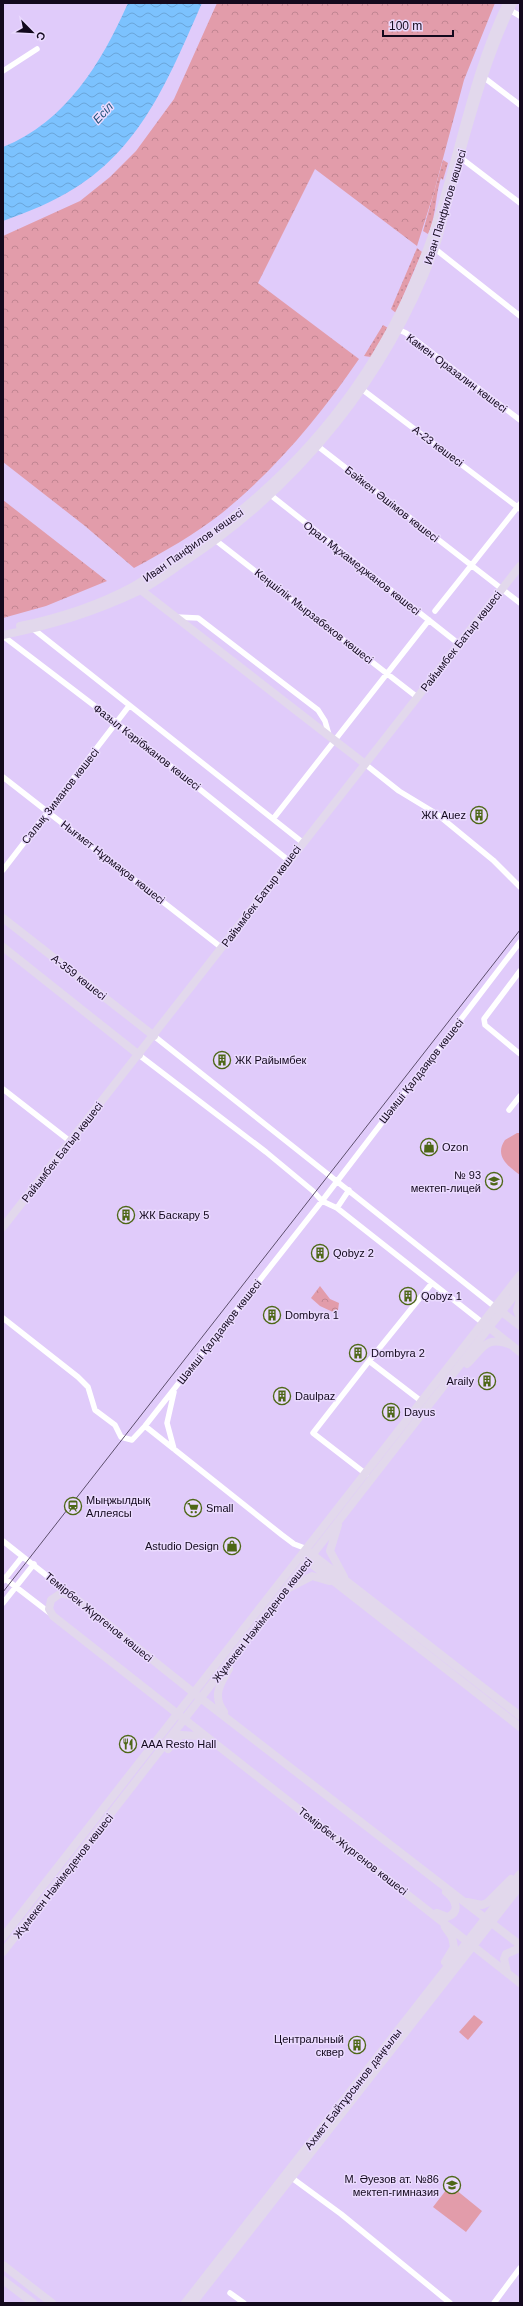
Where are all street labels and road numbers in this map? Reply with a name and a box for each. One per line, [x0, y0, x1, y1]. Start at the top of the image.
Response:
street label: Иван Панфилов көшесі [422, 148, 468, 266]
street label: Камен Оразалин көшесі [404, 331, 510, 415]
street label: А-23 көшесі [410, 423, 466, 469]
street label: Бәйкен Әшімов көшесі [343, 464, 441, 544]
street label: Иван Панфилов көшесі [141, 506, 245, 584]
street label: Орал Мұхамеджанов көшесі [301, 519, 423, 617]
street label: Кеңшілік Мырзабеков көшесі [252, 566, 376, 666]
street label: Райымбек Батыр көшесі [418, 589, 504, 693]
street label: Фазыл Кәрібжанов көшесі [91, 702, 203, 792]
street label: Салық Зиманов көшесі [19, 746, 101, 846]
street label: Нығмет Нұрмақов көшесі [59, 818, 167, 906]
street label: Райымбек Батыр көшесі [219, 843, 303, 949]
street label: А-359 көшесі [49, 952, 109, 1002]
street label: Шәмші Қалдаяқов көшесі [377, 1016, 465, 1126]
street label: Райымбек Батыр көшесі [19, 1100, 105, 1204]
street label: Шәмші Қалдаяқов көшесі [175, 1277, 263, 1387]
street label: Жұмекен Нәжімеденов көшесі [210, 1556, 314, 1684]
street label: Темірбек Жүргенов көшесі [43, 1570, 155, 1664]
street label: Темірбек Жүргенов көшесі [296, 1805, 410, 1897]
street label: Жұмекен Нәжімеденов көшесі [11, 1812, 115, 1940]
street label: Ахмет Байтұрсынов даңғылы [302, 2026, 404, 2152]

